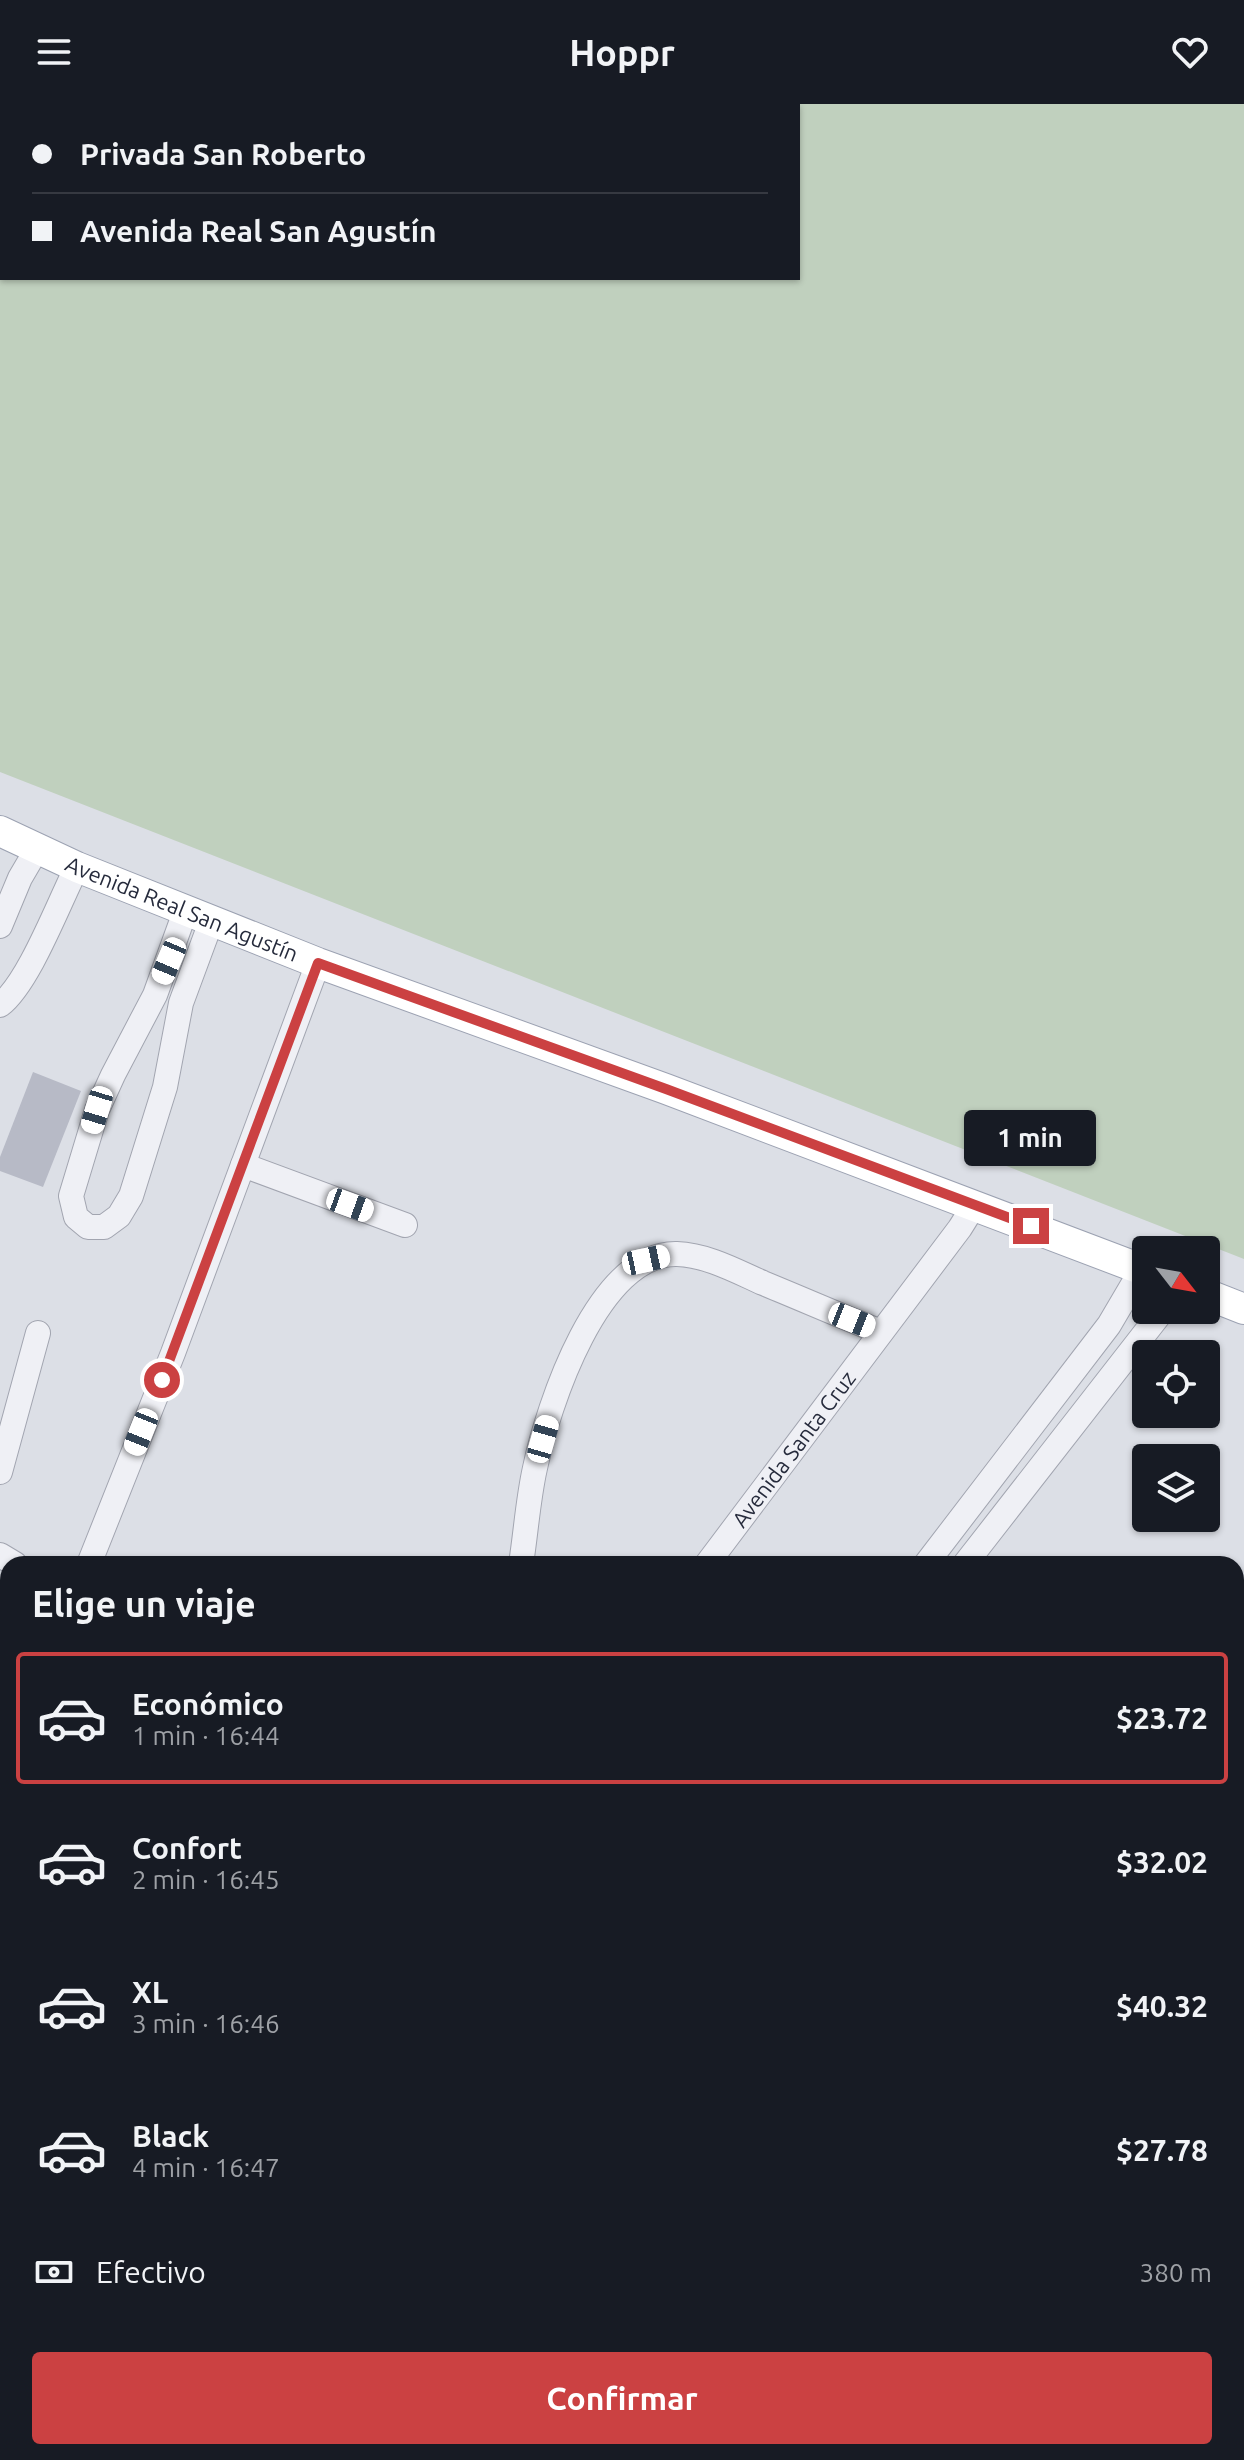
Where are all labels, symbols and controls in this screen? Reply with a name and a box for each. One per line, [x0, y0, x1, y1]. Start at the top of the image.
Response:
icon: menu [32, 30, 76, 74]
icon: heart [1168, 30, 1212, 74]
text: Hoppr [569, 32, 675, 73]
text: Privada San Roberto [80, 137, 366, 171]
text: Avenida Real San Agustín [80, 214, 437, 248]
street label: Avenida Real San Agustín [62, 851, 302, 966]
car [149, 934, 189, 988]
car [79, 1084, 115, 1136]
callout: 1 min [965, 1110, 1097, 1166]
text: 1 min [997, 1123, 1063, 1152]
car [323, 1186, 377, 1224]
route end [1013, 1208, 1049, 1244]
north arrow [1132, 1236, 1220, 1324]
map controls [1132, 1236, 1220, 1532]
car [620, 1243, 672, 1277]
car [825, 1300, 879, 1340]
button: locate [1132, 1340, 1220, 1428]
route start [144, 1362, 180, 1398]
street label: Avenida Santa Cruz [726, 1366, 860, 1532]
car [121, 1405, 161, 1459]
car [525, 1413, 561, 1465]
button: layers [1132, 1444, 1220, 1532]
text: Elige un viaje [32, 1583, 256, 1624]
icon: car [36, 1682, 108, 1754]
text: Económico [132, 1687, 284, 1721]
text: $23.72 [1116, 1701, 1208, 1735]
text: 1 min · 16:44 [132, 1721, 280, 1750]
icon: car [36, 1826, 108, 1898]
text: Confort [132, 1831, 242, 1865]
text: $32.02 [1116, 1845, 1208, 1879]
text: 2 min · 16:45 [132, 1865, 280, 1894]
icon: car [36, 1970, 108, 2042]
text: XL [132, 1975, 168, 2009]
text: $40.32 [1116, 1989, 1208, 2023]
text: 3 min · 16:46 [132, 2009, 280, 2038]
icon: car [36, 2114, 108, 2186]
text: Black [132, 2119, 209, 2153]
text: $27.78 [1116, 2133, 1208, 2167]
text: 4 min · 16:47 [132, 2153, 280, 2182]
icon: cash [32, 2250, 76, 2294]
text: Efectivo [96, 2255, 206, 2289]
text: 380 m [1140, 2258, 1212, 2287]
button: Confirmar [32, 2352, 1212, 2444]

